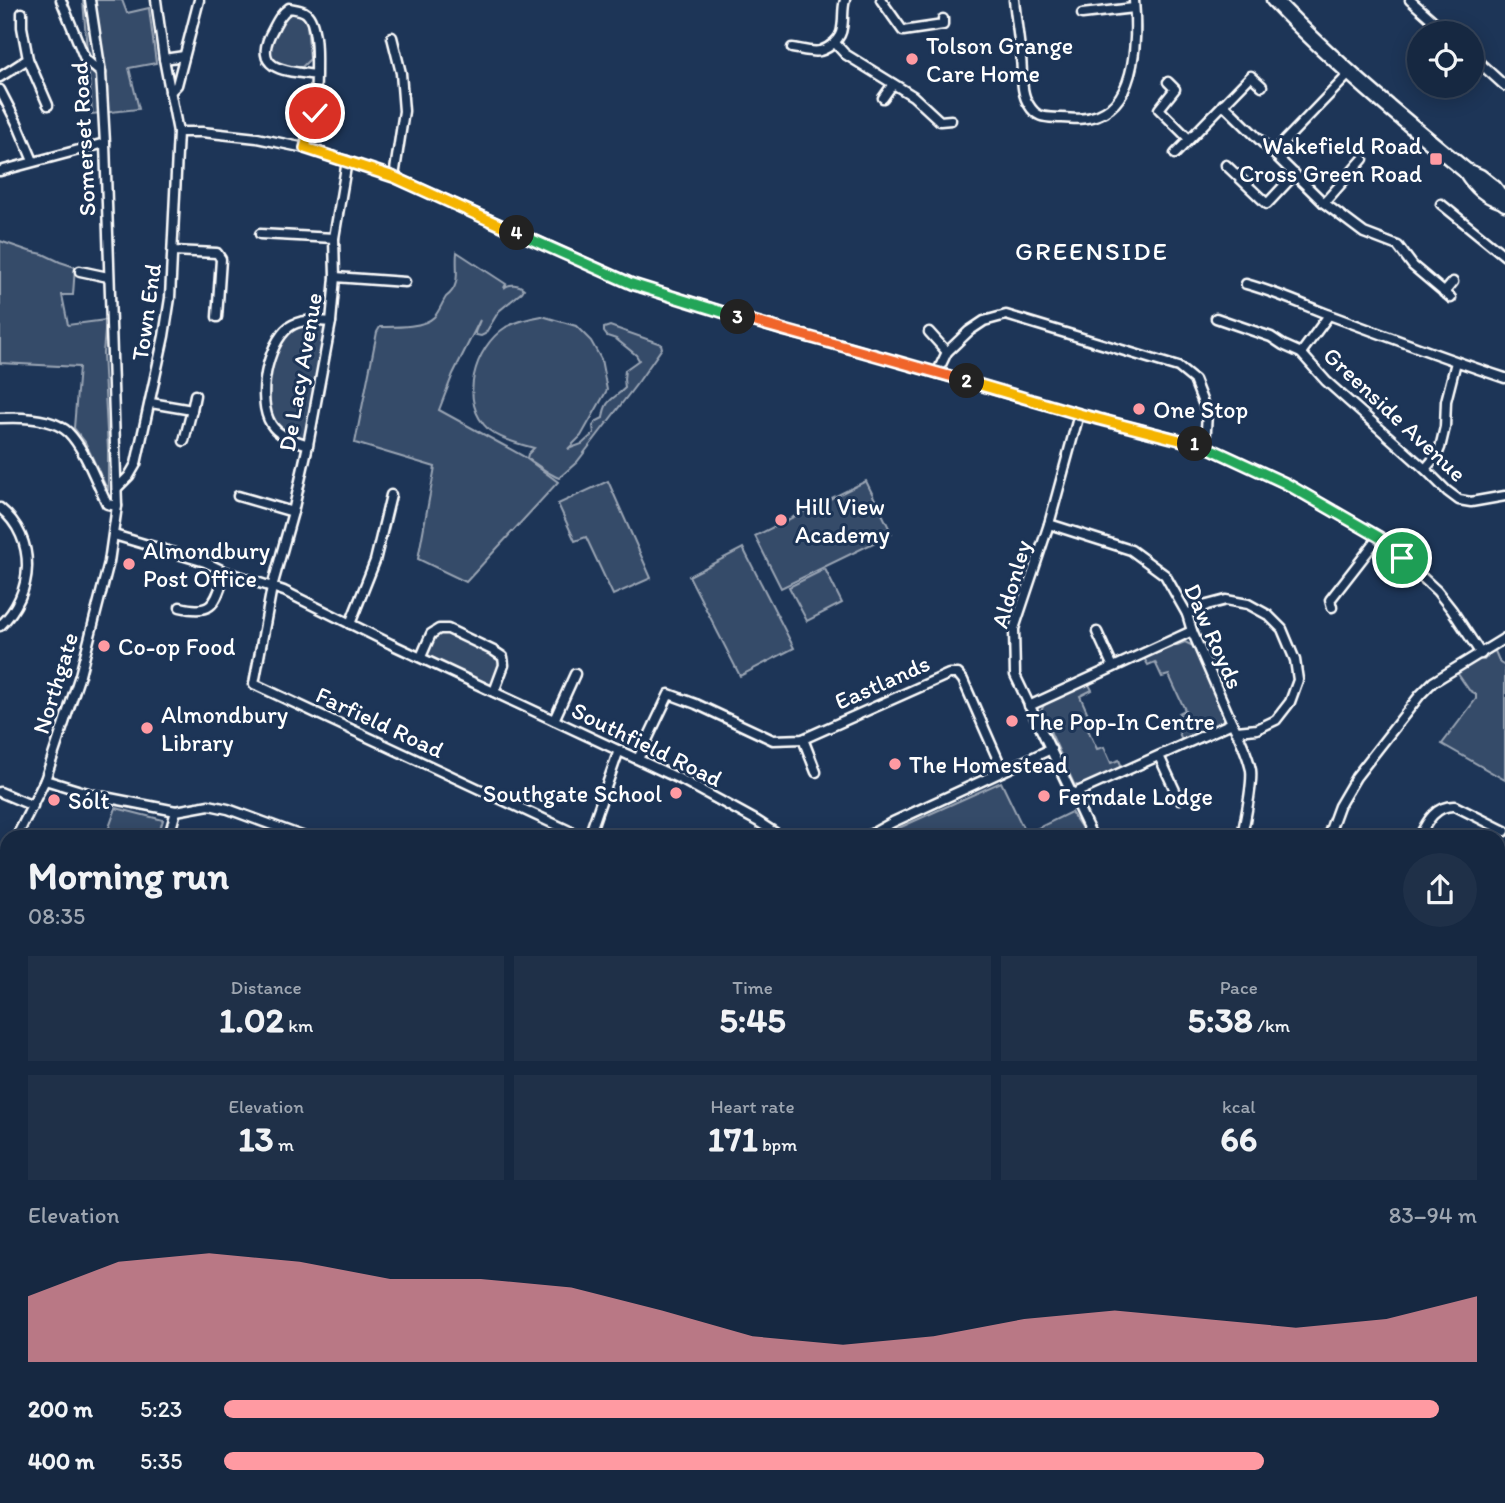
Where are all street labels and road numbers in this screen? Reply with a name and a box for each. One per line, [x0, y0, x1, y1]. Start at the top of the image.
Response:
street label: Somerset Road [64, 61, 102, 217]
street label: Town End [125, 261, 167, 363]
street label: De Lacy Avenue [272, 290, 328, 454]
street label: Greenside Avenue [1318, 340, 1472, 488]
street label: Aldonley [985, 537, 1037, 631]
street label: Daw Royds [1178, 579, 1250, 693]
street label: Northgate [26, 629, 84, 737]
street label: Eastlands [830, 648, 934, 716]
street label: Farfield Road [311, 680, 449, 764]
street label: Southfield Road [567, 695, 727, 793]

